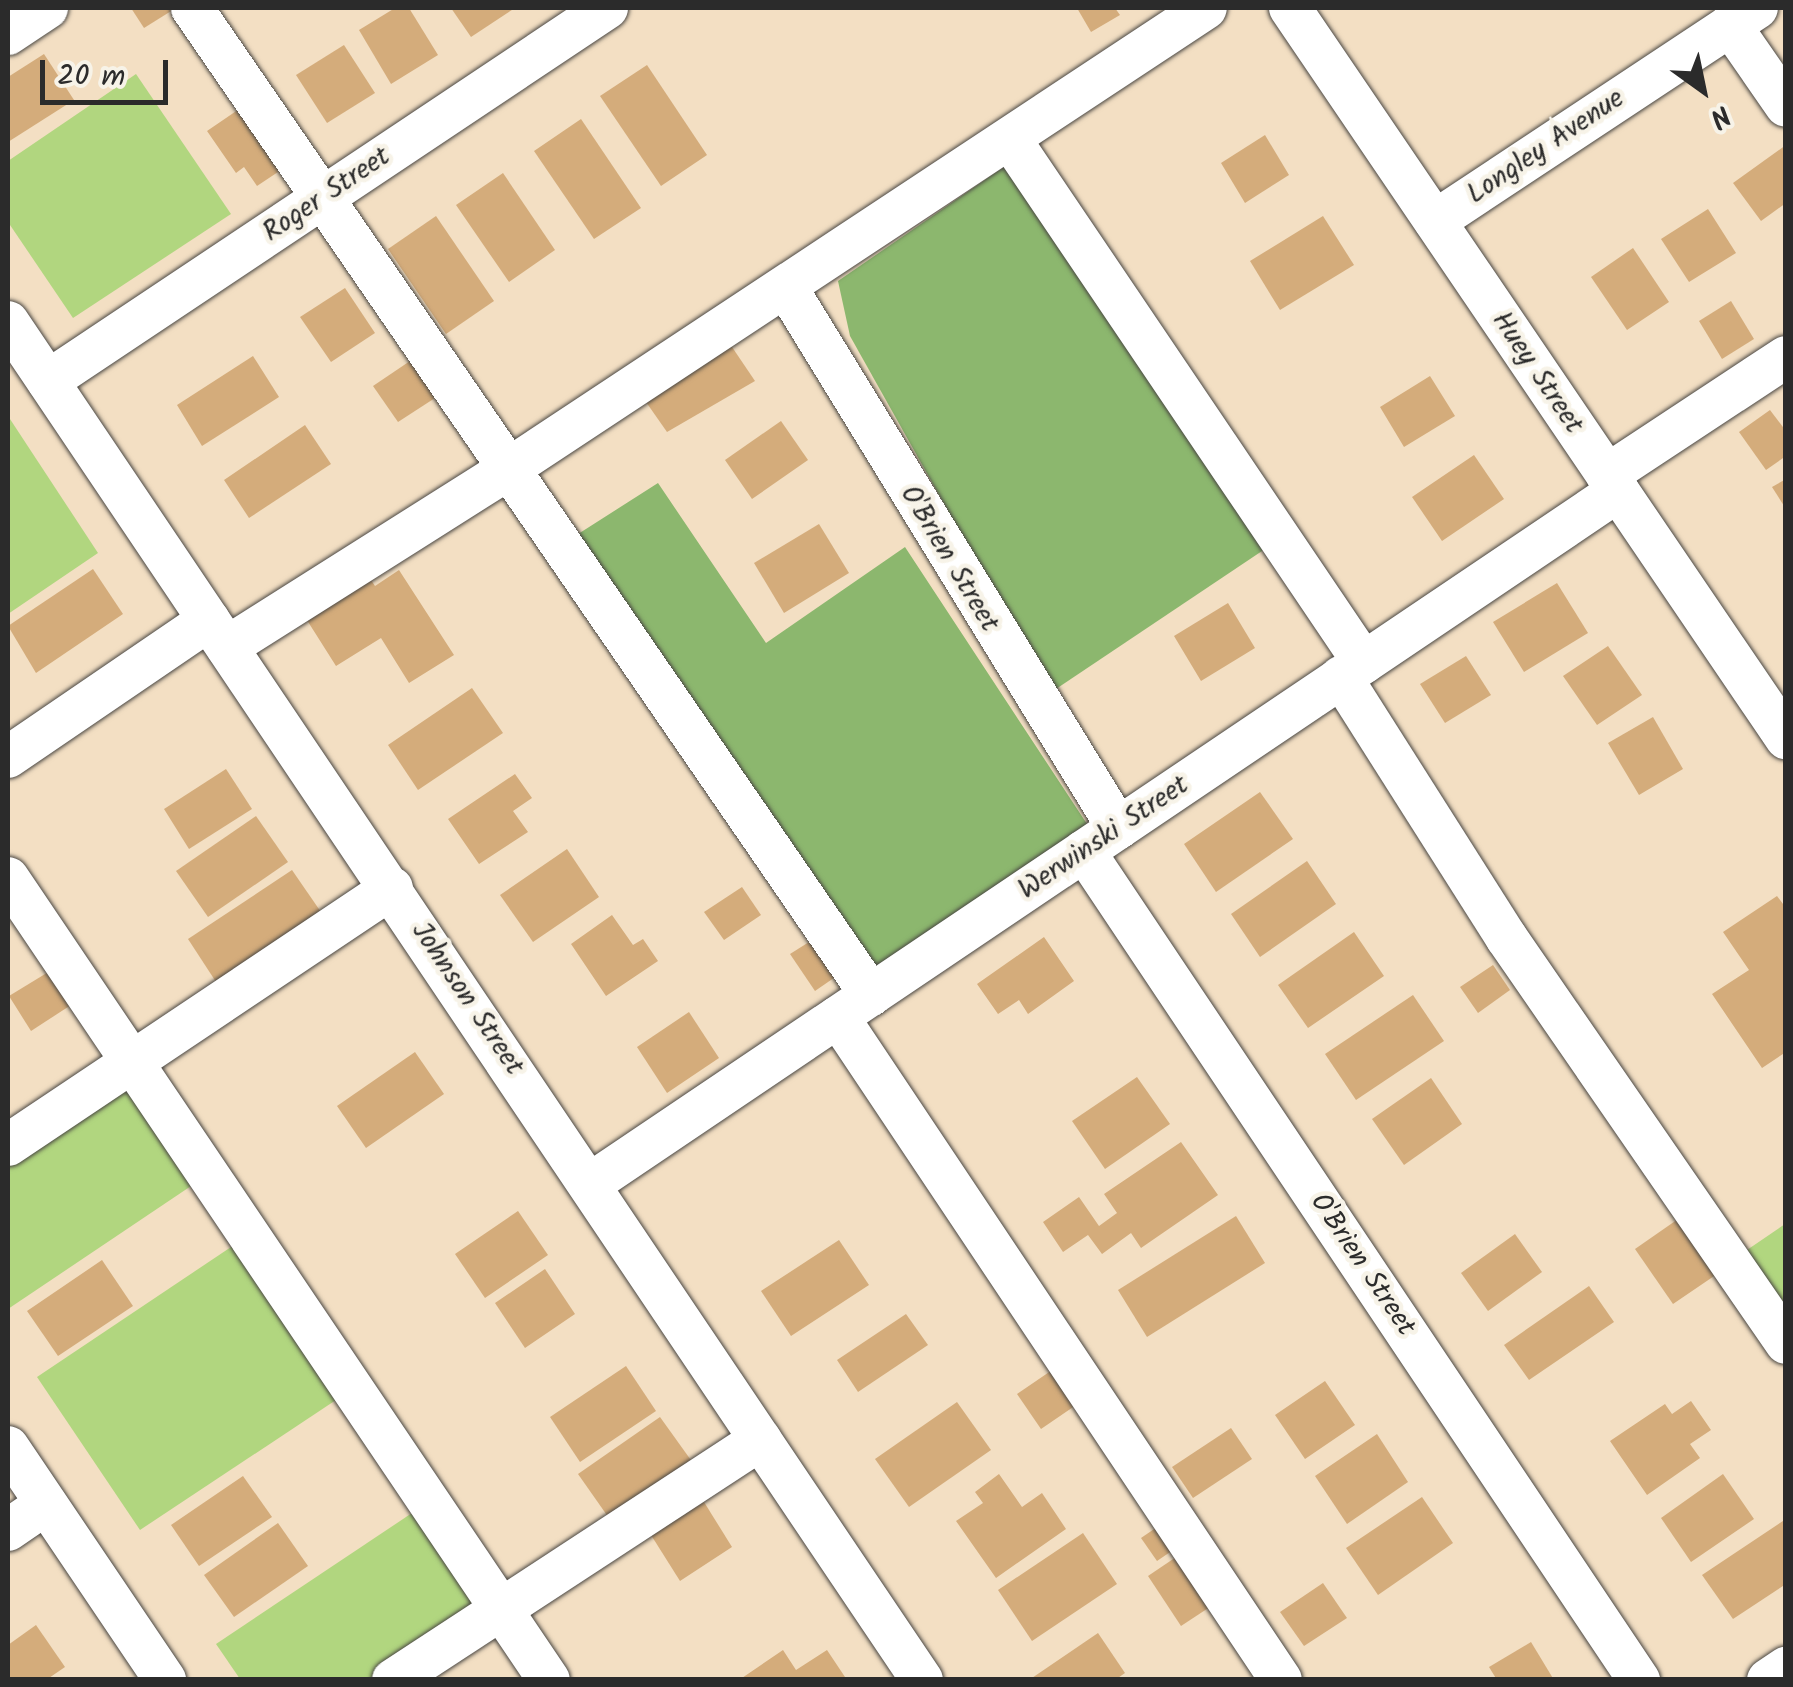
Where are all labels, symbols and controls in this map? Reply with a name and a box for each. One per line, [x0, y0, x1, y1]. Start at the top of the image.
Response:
scale bar [45, 40, 172, 102]
north arrow [1653, 40, 1753, 140]
text: 20 m [57, 53, 125, 101]
street label: Longley Avenue [1461, 82, 1631, 212]
text: N [1700, 92, 1739, 139]
street label: Roger Street [257, 140, 397, 250]
street label: Huey Street [1484, 305, 1590, 441]
street label: O'Brien Street [892, 480, 1006, 638]
street label: Werwinski Street [1012, 769, 1196, 907]
street label: Johnson Street [403, 916, 531, 1082]
street label: O'Brien Street [1302, 1187, 1422, 1343]

